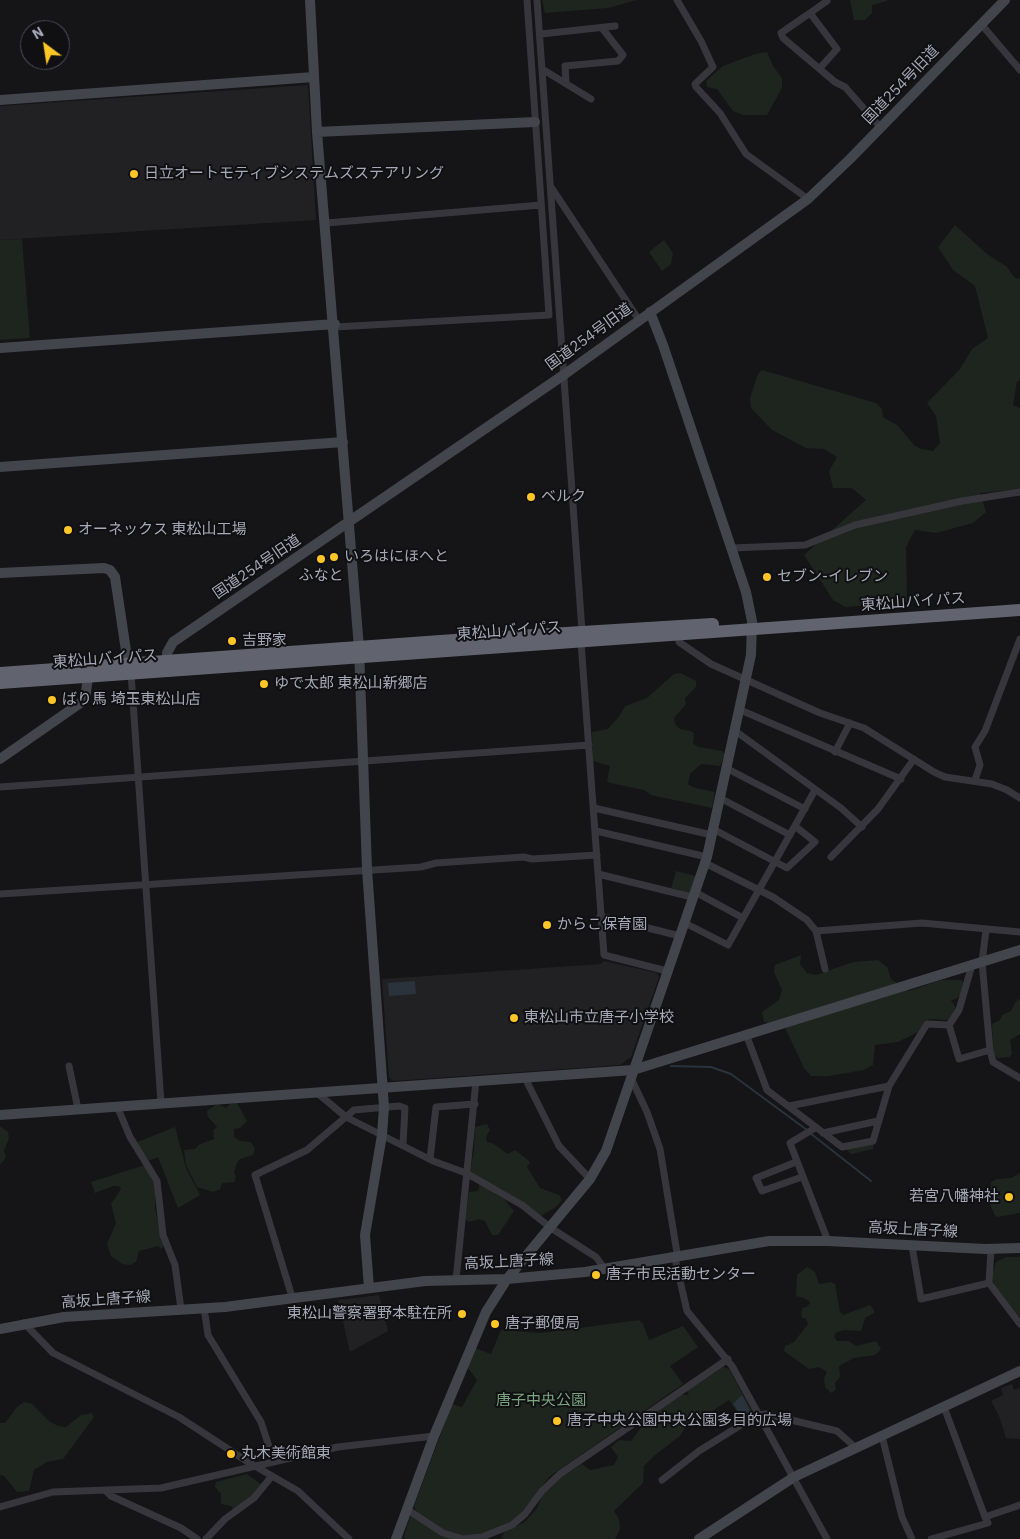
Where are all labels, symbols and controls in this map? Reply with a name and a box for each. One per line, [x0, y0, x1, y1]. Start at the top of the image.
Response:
north arrow [20, 20, 70, 70]
text: N [29, 23, 47, 43]
street label: 国道254号旧道 [859, 42, 943, 128]
place label: 日立オートモティブシステムズステアリング [144, 165, 444, 183]
marker: 日立オートモティブシステムズステアリング [128, 168, 140, 180]
street label: 国道254号旧道 [542, 300, 636, 374]
place label: ベルク [541, 488, 586, 506]
marker: ベルク [525, 491, 537, 503]
place label: オーネックス 東松山工場 [78, 521, 247, 539]
marker: オーネックス 東松山工場 [62, 524, 74, 536]
street label: 国道254号旧道 [210, 531, 304, 603]
place label: いろはにほへと [344, 548, 449, 566]
marker: いろはにほへと [328, 551, 340, 563]
marker: ふなと [315, 553, 327, 565]
place label: ふなと [299, 567, 343, 585]
place label: セブン-イレブン [777, 568, 888, 586]
marker: セブン-イレブン [761, 571, 773, 583]
street label: 東松山バイパス [860, 589, 966, 615]
street label: 東松山バイパス [456, 618, 562, 644]
place label: 吉野家 [242, 632, 287, 650]
marker: 吉野家 [226, 635, 238, 647]
street label: 東松山バイパス [52, 646, 158, 672]
place label: ゆで太郎 東松山新郷店 [274, 675, 428, 693]
marker: ゆで太郎 東松山新郷店 [258, 678, 270, 690]
place label: ばり馬 埼玉東松山店 [62, 691, 201, 709]
marker: ばり馬 埼玉東松山店 [46, 694, 58, 706]
place label: からこ保育園 [557, 916, 647, 934]
marker: からこ保育園 [541, 919, 553, 931]
place label: 東松山市立唐子小学校 [524, 1009, 674, 1027]
marker: 東松山市立唐子小学校 [508, 1012, 520, 1024]
place label: 若宮八幡神社 [909, 1188, 999, 1206]
marker: 若宮八幡神社 [1003, 1191, 1015, 1203]
street label: 高坂上唐子線 [868, 1219, 958, 1241]
street label: 高坂上唐子線 [464, 1251, 554, 1273]
place label: 唐子市民活動センター [606, 1266, 756, 1284]
marker: 唐子市民活動センター [590, 1269, 602, 1281]
street label: 高坂上唐子線 [60, 1288, 152, 1312]
place label: 東松山警察署野本駐在所 [287, 1305, 452, 1323]
marker: 東松山警察署野本駐在所 [456, 1308, 468, 1320]
place label: 唐子郵便局 [505, 1315, 580, 1333]
marker: 唐子郵便局 [489, 1318, 501, 1330]
park label: 唐子中央公園 [496, 1392, 586, 1410]
place label: 唐子中央公園中央公園多目的広場 [567, 1412, 792, 1430]
marker: 唐子中央公園中央公園多目的広場 [551, 1415, 563, 1427]
place label: 丸木美術館東 [241, 1445, 331, 1463]
marker: 丸木美術館東 [225, 1448, 237, 1460]

